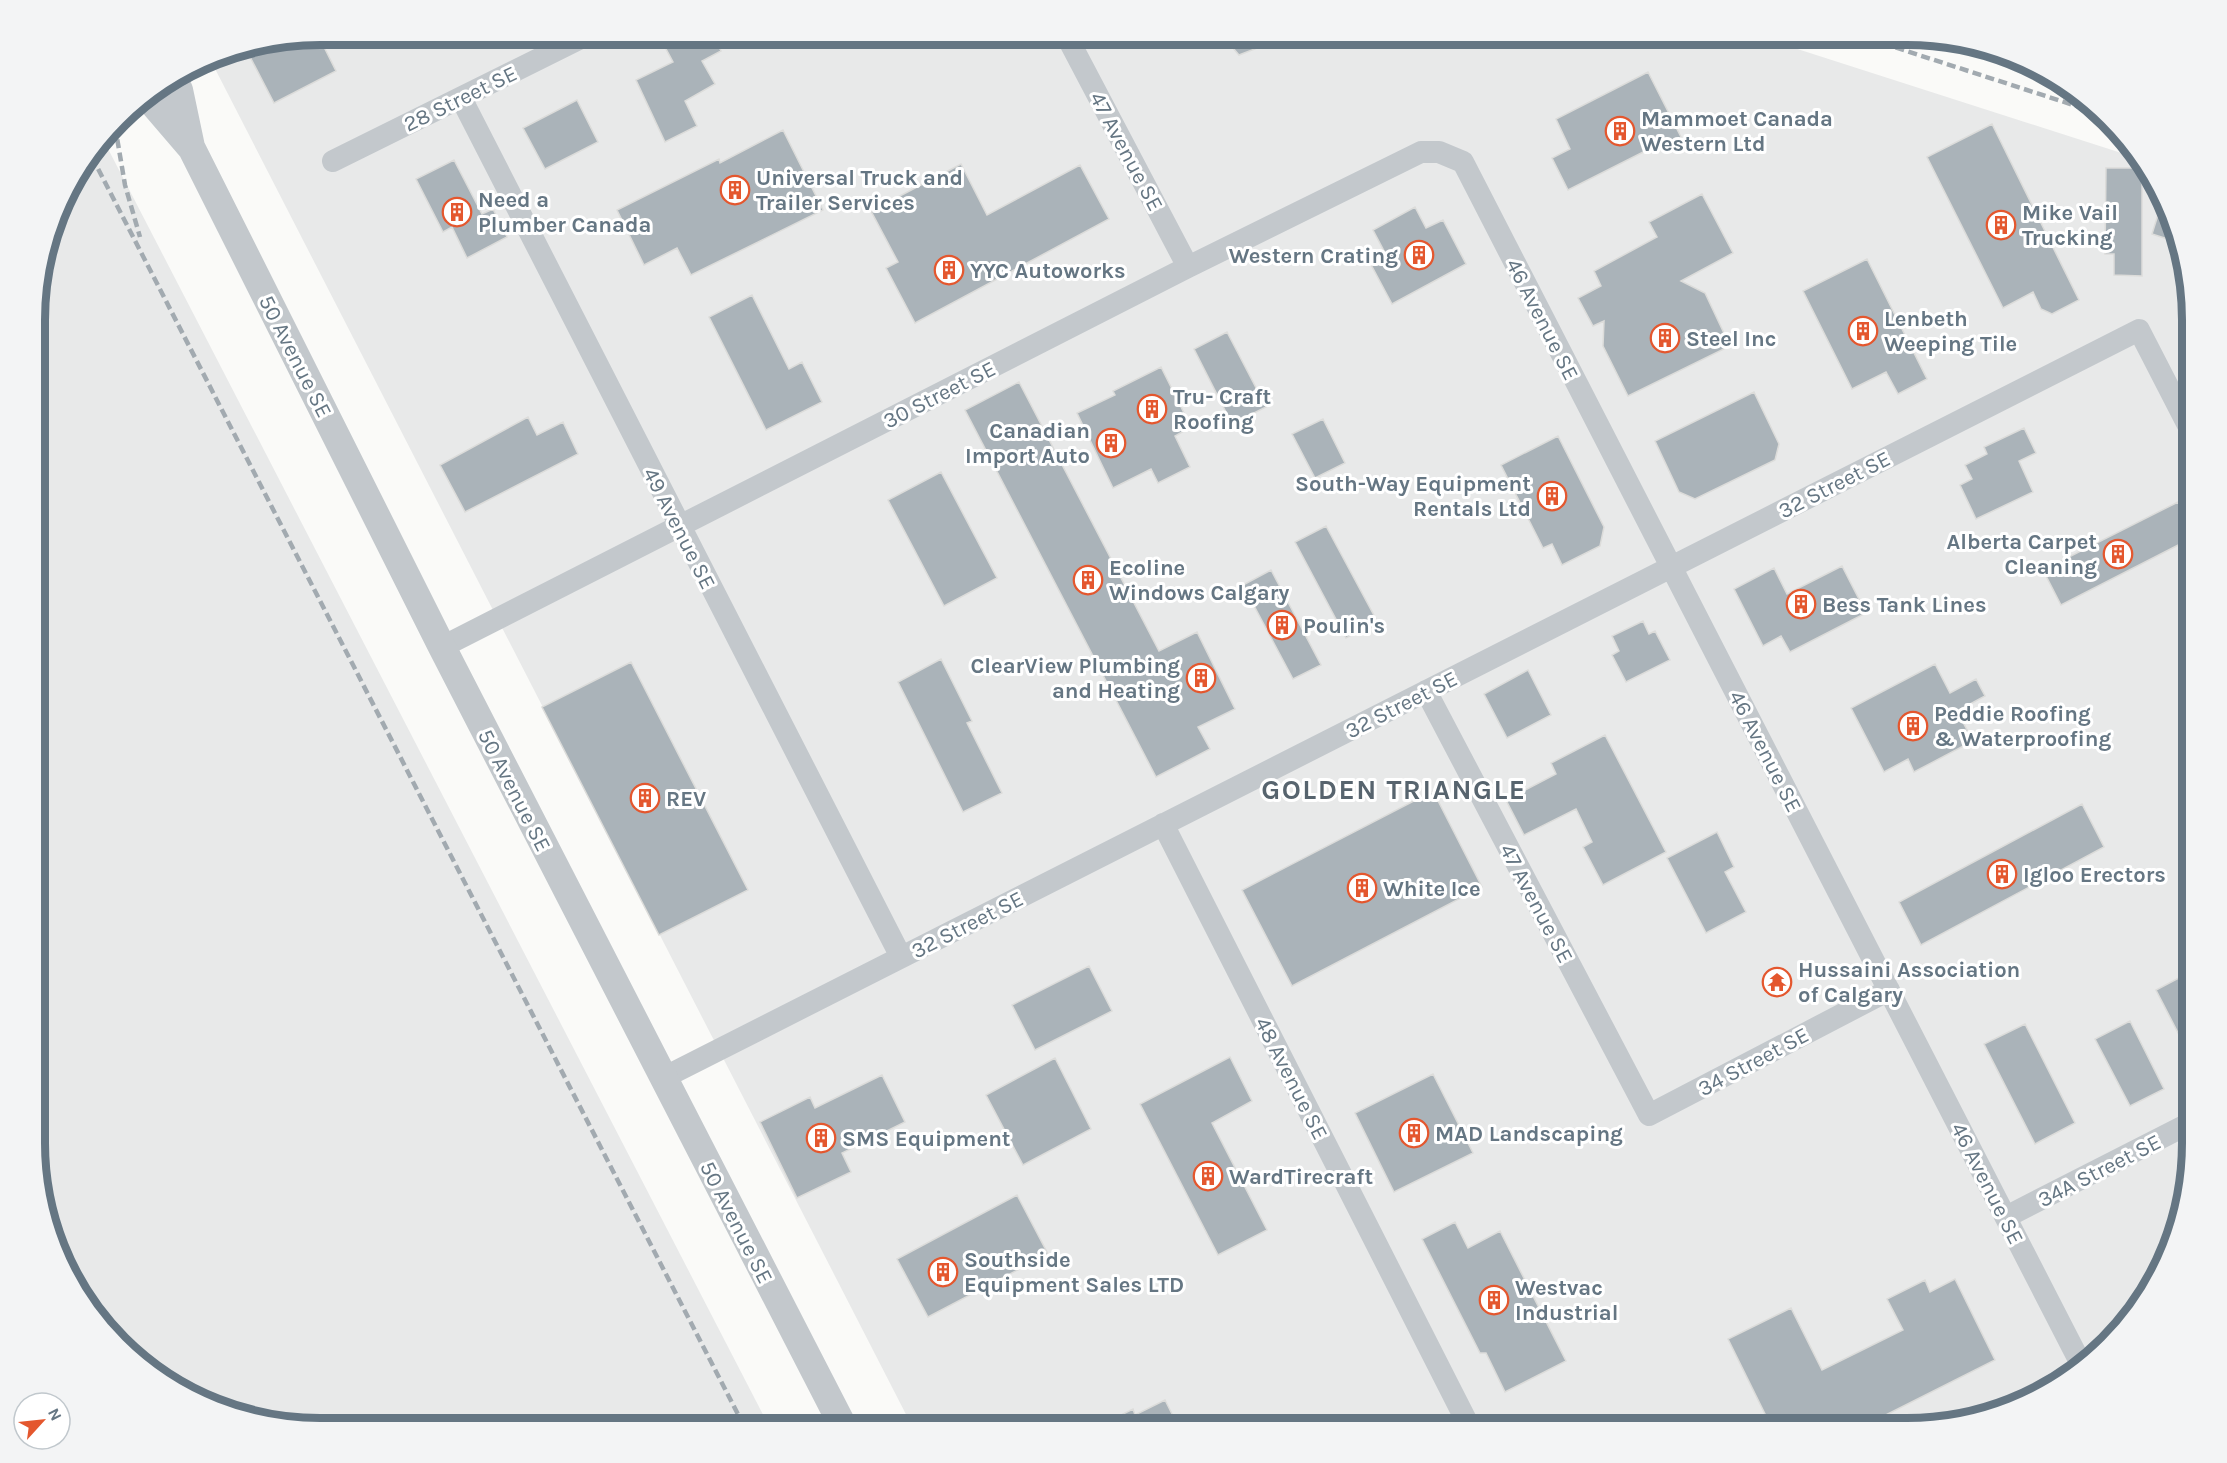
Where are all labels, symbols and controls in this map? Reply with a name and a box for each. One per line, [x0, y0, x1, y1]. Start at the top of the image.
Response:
street label: 28 Street SE [400, 60, 521, 137]
street label: 47 Avenue SE [1084, 87, 1168, 215]
place label: Mammoet Canada Western Ltd [1641, 106, 1833, 157]
building icon: Mammoet Canada Western Ltd [1604, 115, 1636, 147]
place label: Universal Truck and Trailer Services [756, 165, 963, 216]
building icon: Universal Truck and Trailer Services [719, 174, 751, 206]
place label: Need a Plumber Canada [478, 187, 651, 238]
building icon: Need a Plumber Canada [441, 196, 473, 228]
place label: Mike Vail Trucking [2022, 200, 2118, 251]
building icon: Mike Vail Trucking [1985, 209, 2017, 241]
building icon: Western Crating [1403, 239, 1435, 271]
place label: Western Crating [1229, 243, 1398, 269]
building icon: YYC Autoworks [933, 254, 965, 286]
street label: 46 Avenue SE [1500, 254, 1584, 385]
place label: YYC Autoworks [970, 258, 1126, 284]
street label: 50 Avenue SE [253, 291, 337, 422]
place label: Lenbeth Weeping Tile [1884, 306, 2017, 357]
building icon: Lenbeth Weeping Tile [1847, 315, 1879, 347]
building icon: Steel Inc [1649, 322, 1681, 354]
place label: Steel Inc [1686, 326, 1776, 352]
street label: 30 Street SE [879, 355, 1000, 434]
place label: Tru- Craft Roofing [1173, 384, 1272, 435]
building icon: Tru- Craft Roofing [1136, 393, 1168, 425]
place label: Canadian Import Auto [965, 418, 1090, 469]
building icon: Canadian Import Auto [1095, 427, 1127, 459]
street label: 32 Street SE [1774, 446, 1895, 524]
street label: 49 Avenue SE [637, 463, 721, 594]
place label: South-Way Equipment Rentals Ltd [1295, 471, 1531, 522]
building icon: South-Way Equipment Rentals Ltd [1536, 480, 1568, 512]
place label: Alberta Carpet Cleaning [1946, 529, 2097, 580]
building icon: Alberta Carpet Cleaning [2102, 538, 2134, 570]
place label: Ecoline Windows Calgary [1109, 555, 1289, 606]
building icon: Ecoline Windows Calgary [1072, 564, 1104, 596]
building icon: Bess Tank Lines [1785, 588, 1817, 620]
place label: Bess Tank Lines [1822, 592, 1987, 618]
building icon: Poulin's [1266, 609, 1298, 641]
place label: Poulin's [1303, 613, 1385, 639]
place label: ClearView Plumbing and Heating [970, 653, 1180, 704]
building icon: ClearView Plumbing and Heating [1185, 662, 1217, 694]
street label: 32 Street SE [1341, 666, 1462, 744]
street label: 46 Avenue SE [1723, 686, 1807, 817]
place label: Peddie Roofing & Waterproofing [1934, 701, 2112, 752]
building icon: Peddie Roofing & Waterproofing [1897, 710, 1929, 742]
street label: 50 Avenue SE [472, 725, 556, 856]
district label: GOLDEN TRIANGLE [1261, 773, 1527, 806]
building icon: REV [629, 782, 661, 814]
place label: REV [666, 786, 706, 812]
street label: 47 Avenue SE [1494, 839, 1578, 967]
building icon: Igloo Erectors [1986, 858, 2018, 890]
place label: Igloo Erectors [2023, 862, 2166, 888]
building icon: White Ice [1346, 872, 1378, 904]
place label: White Ice [1383, 876, 1481, 902]
street label: 32 Street SE [907, 886, 1028, 964]
place label: Hussaini Association of Calgary [1798, 957, 2020, 1008]
temple icon: Hussaini Association of Calgary [1761, 966, 1793, 998]
street label: 48 Avenue SE [1249, 1013, 1333, 1144]
street label: 34 Street SE [1694, 1022, 1813, 1102]
building icon: MAD Landscaping [1398, 1117, 1430, 1149]
street label: 46 Avenue SE [1945, 1118, 2029, 1249]
place label: MAD Landscaping [1435, 1121, 1623, 1147]
building icon: SMS Equipment [805, 1122, 837, 1154]
place label: SMS Equipment [842, 1126, 1011, 1152]
street label: 34A Street SE [2034, 1129, 2165, 1213]
street label: 50 Avenue SE [694, 1157, 778, 1288]
building icon: WardTirecraft [1192, 1160, 1224, 1192]
place label: WardTirecraft [1229, 1164, 1373, 1190]
place label: Southside Equipment Sales LTD [964, 1247, 1184, 1298]
building icon: Southside Equipment Sales LTD [927, 1256, 959, 1288]
place label: Westvac Industrial [1515, 1275, 1618, 1326]
building icon: Westvac Industrial [1478, 1284, 1510, 1316]
north arrow [12, 1391, 72, 1451]
text: N [44, 1405, 66, 1424]

